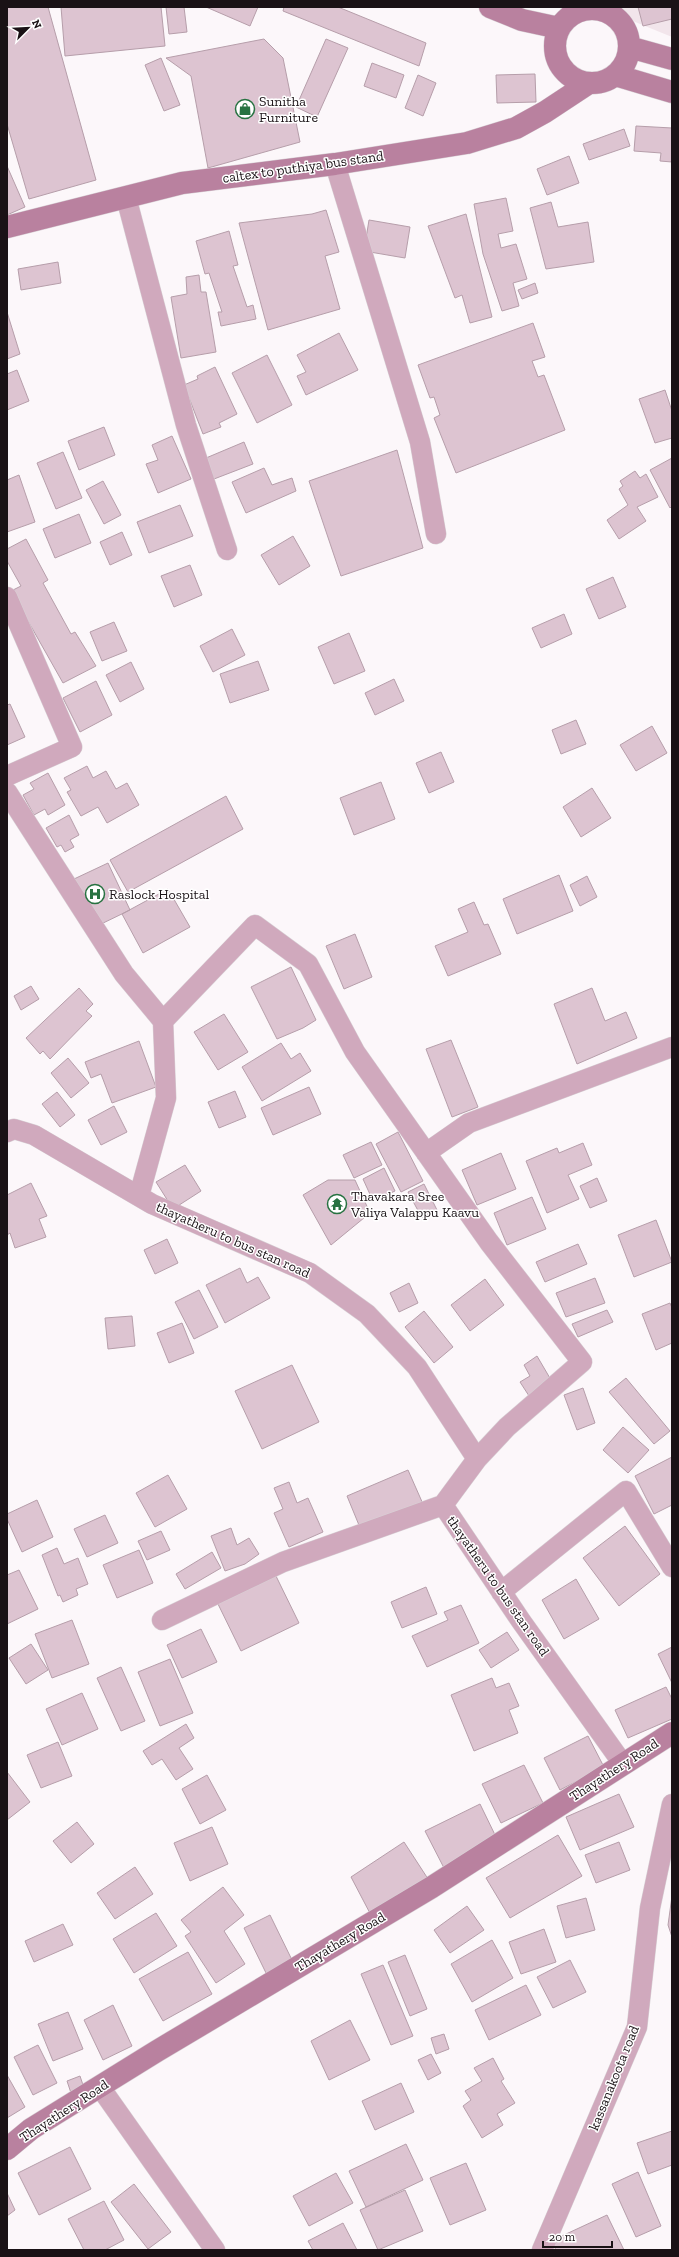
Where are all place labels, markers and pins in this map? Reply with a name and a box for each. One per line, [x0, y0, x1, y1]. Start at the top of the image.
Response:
place label: Sunitha Furniture [259, 93, 318, 126]
shop icon: Sunitha Furniture [234, 98, 256, 120]
hospital icon: Raslock Hospital [84, 883, 106, 905]
place label: Raslock Hospital [109, 886, 210, 903]
place label: Thavakara Sree Valiya Valappu Kaavu [350, 1188, 479, 1221]
temple icon: Thavakara Sree Valiya Valappu Kaavu [326, 1193, 348, 1215]

